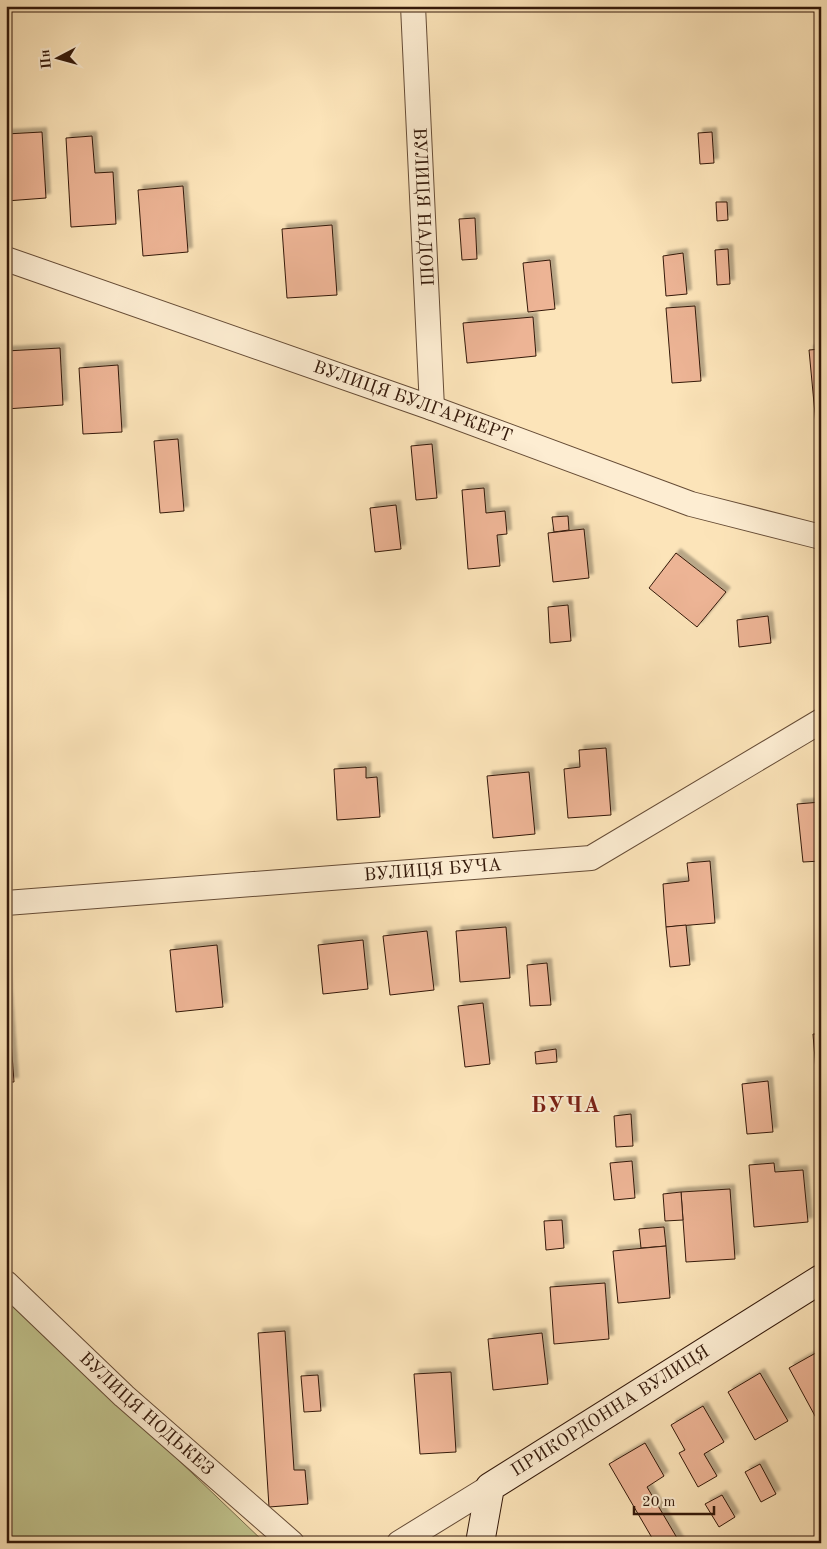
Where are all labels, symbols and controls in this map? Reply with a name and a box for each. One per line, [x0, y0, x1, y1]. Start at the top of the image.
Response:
north arrow [32, 32, 82, 82]
text: Пн [38, 49, 54, 70]
street label: ВУЛИЦЯ НАДОШ [410, 127, 435, 287]
street label: ВУЛИЦЯ БУЛГАРКЕРТ [311, 358, 515, 446]
street label: ВУЛИЦЯ БУЧА [363, 856, 502, 884]
district label: БУЧА [531, 1095, 601, 1117]
street label: ПРИКОРДОННА ВУЛИЦЯ [508, 1343, 713, 1480]
street label: ВУЛИЦЯ НОДЬКЕЗ [76, 1349, 217, 1479]
scale bar [634, 1484, 714, 1516]
text: 20 m [642, 1495, 676, 1510]

